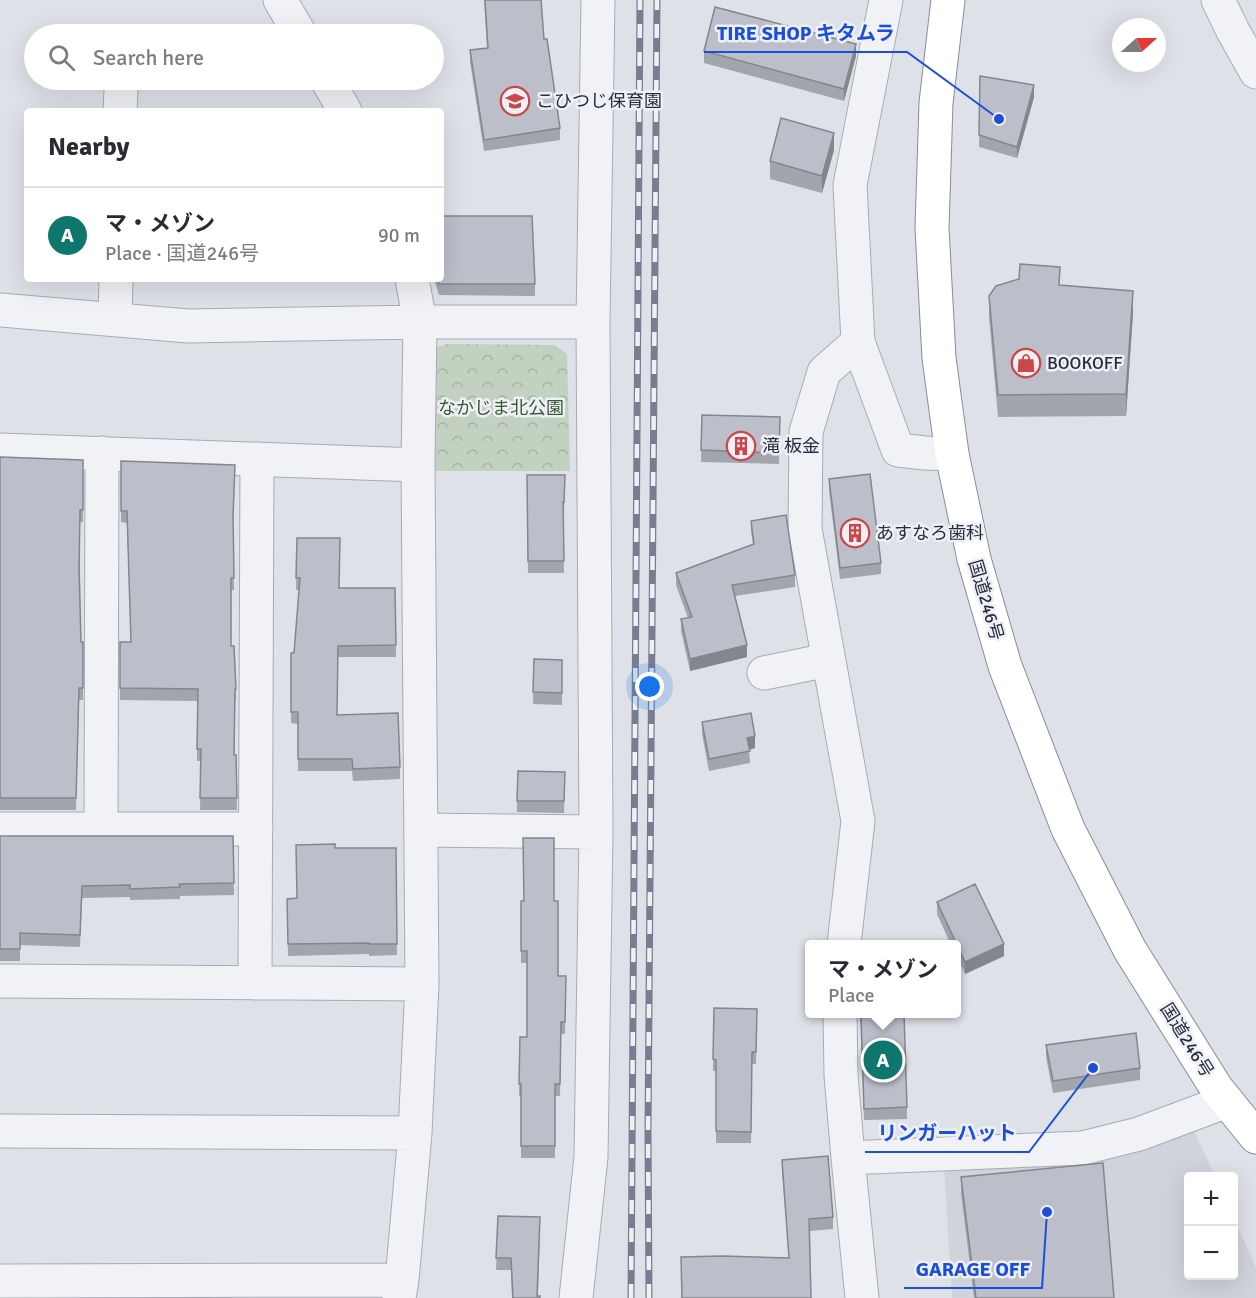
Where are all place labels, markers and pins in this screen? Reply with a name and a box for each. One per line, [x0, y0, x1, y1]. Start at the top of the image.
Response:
callout: TIRE SHOP キタムラ [704, 14, 907, 52]
school or university icon: こひつじ保育園 [499, 85, 531, 117]
place label: こひつじ保育園 [536, 90, 662, 112]
shop icon: BOOKOFF [1010, 347, 1042, 379]
place label: BOOKOFF [1047, 352, 1123, 374]
building icon: 滝 板金 [725, 430, 757, 462]
place label: 滝 板金 [762, 435, 820, 457]
building icon: あすなろ歯科 [839, 517, 871, 549]
place label: あすなろ歯科 [876, 522, 984, 544]
pin: A [864, 1038, 902, 1082]
callout: リンガーハット [865, 1114, 1029, 1152]
callout: GARAGE OFF [904, 1250, 1042, 1288]

